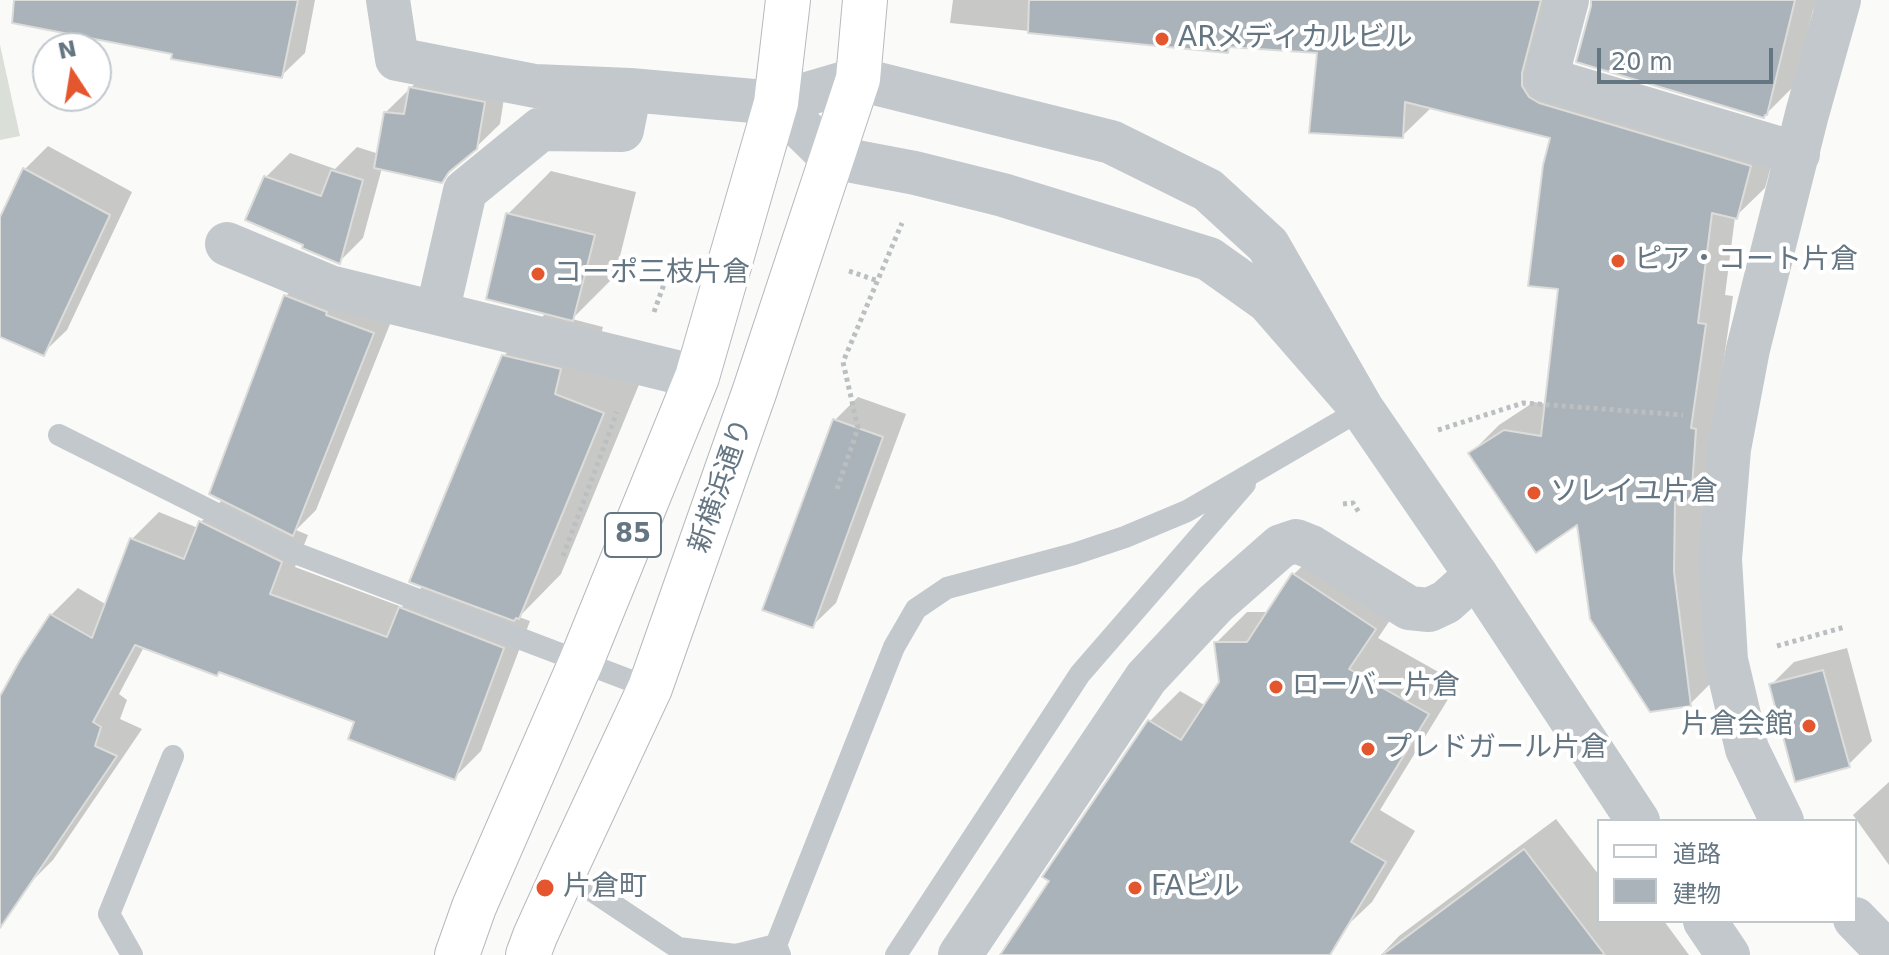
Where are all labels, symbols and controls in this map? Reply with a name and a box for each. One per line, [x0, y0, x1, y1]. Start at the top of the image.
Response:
place label: ARメディカルビル [1178, 22, 1413, 56]
marker: ARメディカルビル [1153, 30, 1171, 48]
north arrow [32, 32, 112, 112]
scale bar [1601, 32, 1777, 82]
text: N [56, 36, 79, 64]
text: 20 m [1611, 48, 1673, 76]
place label: ピア・コート片倉 [1634, 244, 1858, 278]
marker: ピア・コート片倉 [1609, 252, 1627, 270]
place label: コーポ三枝片倉 [554, 257, 750, 291]
marker: コーポ三枝片倉 [529, 265, 547, 283]
street label: 新横浜通り [683, 414, 761, 558]
place label: ソレイユ片倉 [1550, 476, 1718, 510]
marker: ソレイユ片倉 [1525, 484, 1543, 502]
road number: 85 [605, 513, 661, 557]
place label: ローバー片倉 [1292, 670, 1460, 704]
marker: ローバー片倉 [1267, 678, 1285, 696]
place label: 片倉会館 [1681, 709, 1793, 743]
marker: 片倉会館 [1800, 717, 1818, 735]
place label: プレドガール片倉 [1384, 732, 1608, 766]
marker: プレドガール片倉 [1359, 740, 1377, 758]
legend [1597, 819, 1857, 923]
text: 道路 [1673, 840, 1721, 868]
place label: 片倉町 [563, 871, 647, 905]
place label: FAビル [1151, 871, 1240, 905]
marker: 片倉町 [534, 877, 556, 899]
marker: FAビル [1126, 879, 1144, 897]
text: 建物 [1673, 880, 1721, 908]

